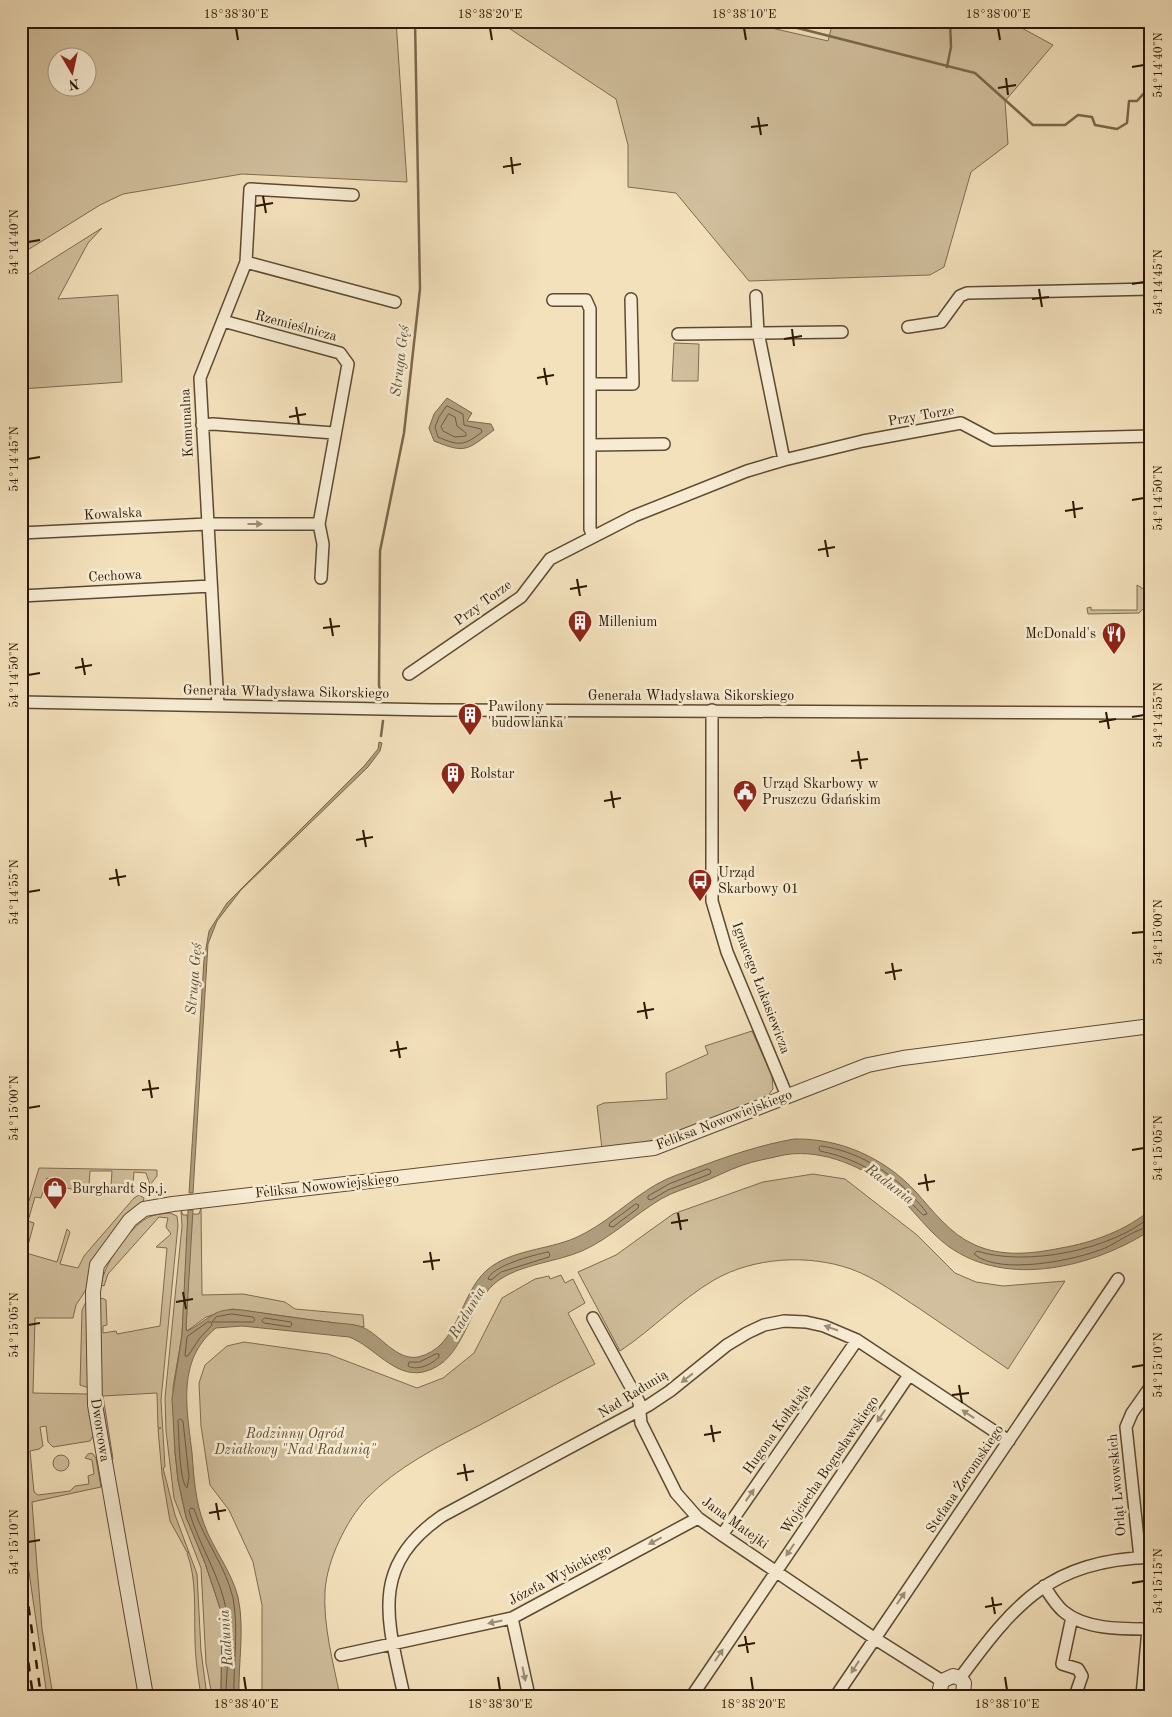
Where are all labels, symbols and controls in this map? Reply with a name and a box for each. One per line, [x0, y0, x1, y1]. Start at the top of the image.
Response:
text: 18°38'30"E [204, 9, 268, 21]
text: 18°38'20"E [458, 9, 522, 21]
text: 18°38'10"E [712, 9, 776, 21]
text: 18°38'00"E [966, 9, 1030, 21]
text: 54°14'40"N [1152, 32, 1165, 98]
north arrow [48, 48, 98, 98]
text: N [67, 76, 80, 92]
text: 54°14'40"N [8, 209, 21, 275]
text: 54°14'45"N [1152, 249, 1165, 315]
street label: Rzemieślnicza [253, 308, 339, 344]
water label: Struga Gęś [389, 324, 413, 398]
street label: Komunalna [178, 388, 196, 458]
street label: Przy Torze [887, 403, 955, 429]
text: 54°14'45"N [8, 426, 21, 492]
text: 54°14'50"N [1152, 465, 1165, 531]
street label: Kowalska [83, 505, 143, 523]
one-way arrow [248, 520, 264, 528]
street label: Cechowa [88, 568, 142, 584]
street label: Przy Torze [452, 578, 514, 628]
building icon: Millenium [567, 609, 593, 643]
place label: Millenium [598, 615, 657, 629]
restaurant icon: McDonald's [1101, 621, 1127, 655]
place label: McDonald's [1025, 627, 1096, 641]
text: 54°14'50"N [8, 642, 21, 708]
text: 54°14'55"N [1152, 682, 1165, 748]
street label: Generała Władysława Sikorskiego [183, 683, 389, 701]
street label: Generała Władysława Sikorskiego [588, 689, 794, 703]
place label: Pawilony 'budowlanka' [488, 700, 567, 730]
building icon: Pawilony 'budowlanka' [457, 702, 483, 736]
building icon: Rolstar [440, 761, 466, 795]
place label: Rolstar [470, 767, 515, 781]
place label: Urząd Skarbowy w Pruszczu Gdańskim [762, 777, 881, 807]
public building icon: Urząd Skarbowy w Pruszczu Gdańskim [732, 779, 758, 813]
text: 54°14'55"N [8, 859, 21, 925]
place label: Urząd Skarbowy 01 [718, 866, 799, 896]
bus stop icon: Urząd Skarbowy 01 [687, 868, 713, 902]
text: 54°15'00"N [1152, 899, 1165, 965]
street label: Ignacego Łukasiewicza [729, 920, 793, 1056]
water label: Struga Gęś [184, 942, 206, 1016]
text: 54°15'00"N [8, 1075, 21, 1141]
street label: Feliksa Nowowiejskiego [654, 1088, 794, 1152]
text: 54°15'05"N [1152, 1115, 1165, 1181]
water label: Radunia [861, 1161, 916, 1208]
street label: Feliksa Nowowiejskiego [254, 1171, 400, 1201]
shop icon: Burghardt Sp.j. [42, 1176, 68, 1210]
place label: Burghardt Sp.j. [72, 1182, 167, 1196]
water label: Radunia [446, 1285, 489, 1342]
text: 54°15'05"N [8, 1292, 21, 1358]
one-way arrow [823, 1324, 838, 1332]
text: 54°15'10"N [1152, 1332, 1165, 1398]
street label: Nad Radunią [596, 1367, 670, 1421]
one-way arrow [681, 1372, 694, 1383]
street label: Hugona Kołłątaja [741, 1381, 813, 1477]
street label: Wojciecha Bogusławskiego [779, 1393, 881, 1536]
street label: Dworcowa [88, 1397, 112, 1463]
one-way arrow [876, 1409, 886, 1422]
one-way arrow [962, 1409, 975, 1419]
street label: Stefana Żeromskiego [921, 1421, 1006, 1536]
park label: Rodzinny Ogród Działkowy "Nad Radunią" [213, 1427, 376, 1458]
street label: Orląt Lwowskich [1106, 1433, 1128, 1537]
one-way arrow [745, 1488, 755, 1502]
street label: Jana Matejki [699, 1494, 771, 1552]
text: 54°15'10"N [8, 1509, 21, 1575]
one-way arrow [648, 1537, 662, 1545]
street label: Józefa Wybickiego [506, 1542, 614, 1608]
one-way arrow [786, 1544, 795, 1557]
text: 54°15'15"N [1152, 1548, 1165, 1614]
one-way arrow [897, 1591, 906, 1605]
water label: Radunia [218, 1609, 237, 1668]
one-way arrow [486, 1618, 502, 1626]
one-way arrow [714, 1649, 724, 1662]
one-way arrow [850, 1660, 860, 1674]
one-way arrow [520, 1666, 528, 1681]
text: 18°38'40"E [214, 1699, 278, 1711]
text: 18°38'30"E [468, 1699, 532, 1711]
text: 18°38'20"E [721, 1699, 785, 1711]
text: 18°38'10"E [975, 1699, 1039, 1711]

